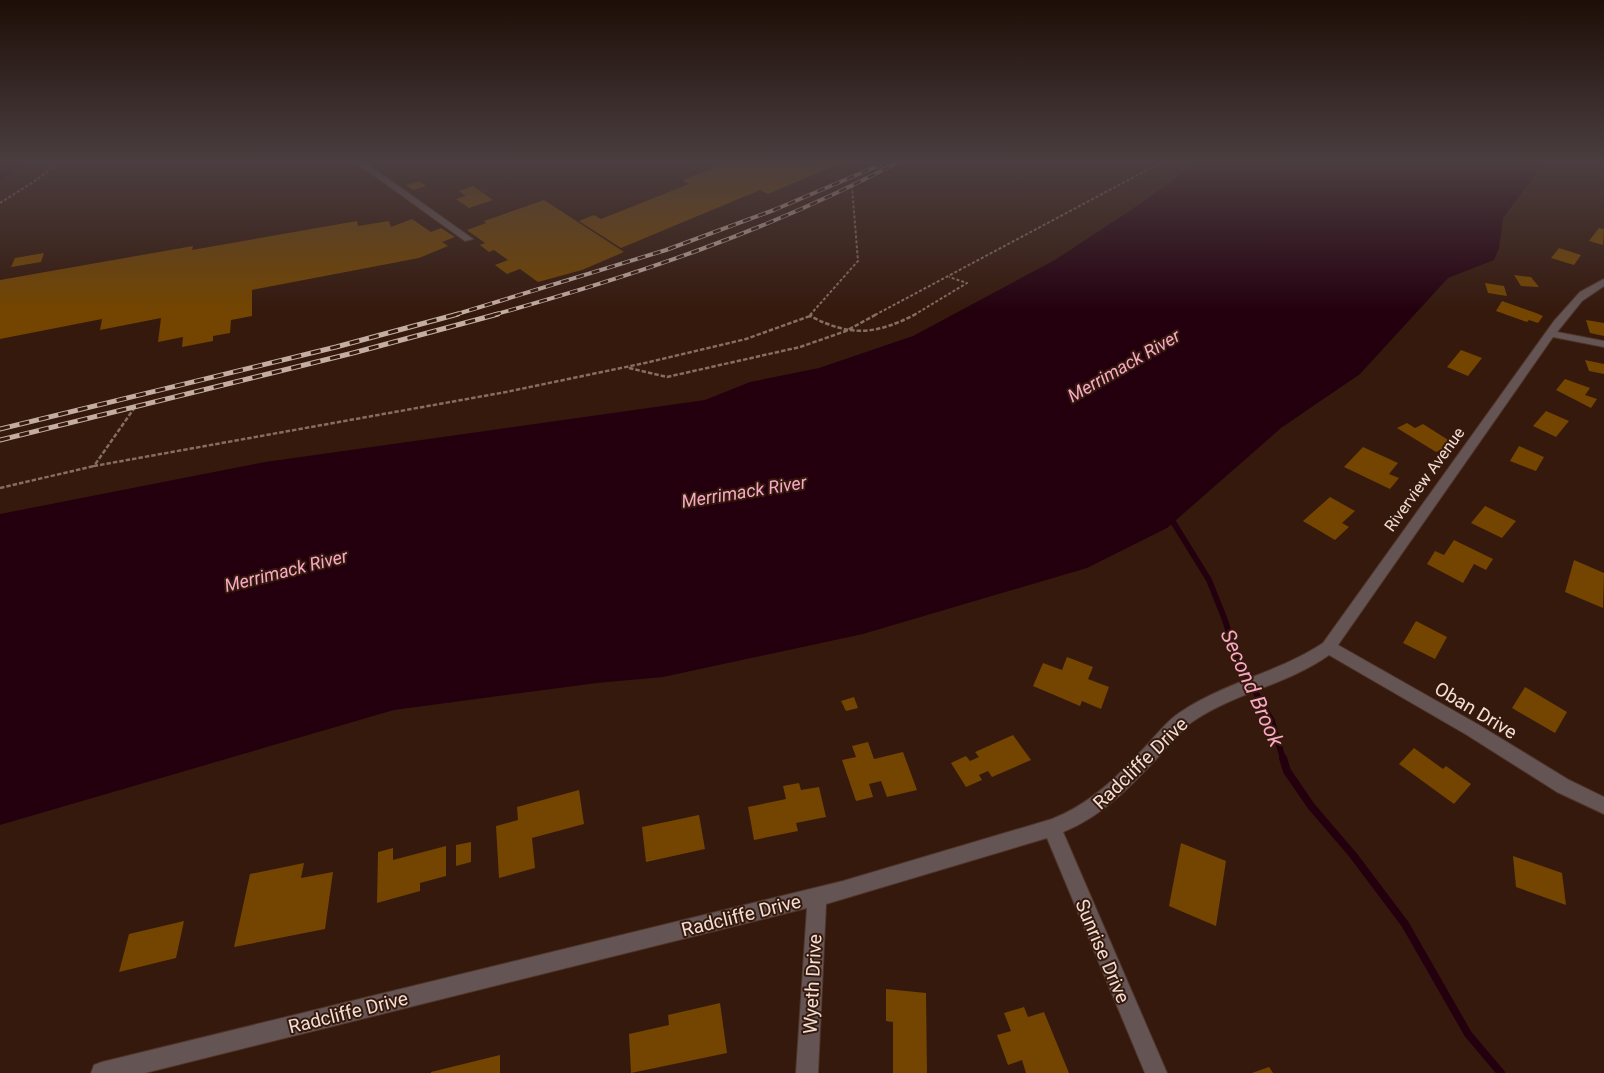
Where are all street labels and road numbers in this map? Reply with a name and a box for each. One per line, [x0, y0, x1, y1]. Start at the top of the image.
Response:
street label: Riverview Avenue [1380, 424, 1469, 535]
street label: Oban Drive [1430, 677, 1521, 744]
street label: Radcliffe Drive [1088, 713, 1192, 814]
street label: Radcliffe Drive [679, 890, 803, 941]
street label: Sunrise Drive [1070, 896, 1135, 1007]
street label: Wyeth Drive [798, 934, 827, 1035]
street label: Radcliffe Drive [286, 987, 410, 1038]

